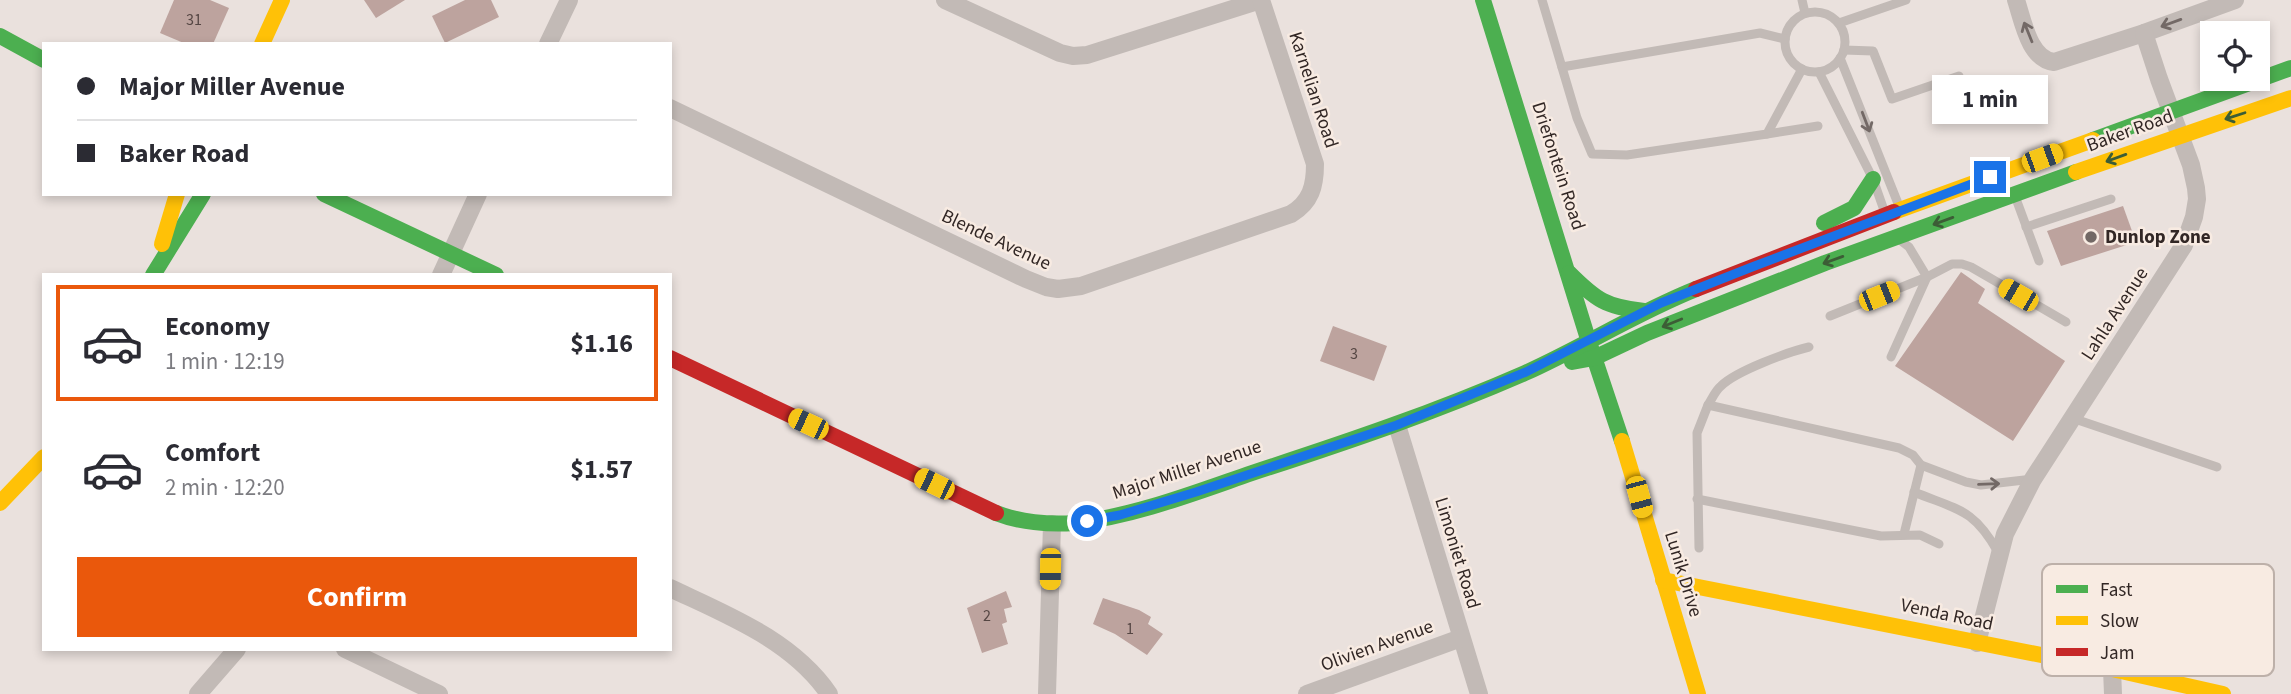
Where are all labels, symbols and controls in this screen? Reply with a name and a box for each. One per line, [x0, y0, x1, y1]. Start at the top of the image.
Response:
house number: 31 [186, 9, 202, 31]
one-way arrow [2161, 18, 2183, 30]
map controls [2200, 21, 2270, 91]
button: locate [2200, 21, 2270, 91]
one-way arrow [2020, 22, 2033, 44]
street label: Karnelian Road [1281, 28, 1345, 152]
text: Major Miller Avenue [119, 68, 345, 105]
callout: 1 min [1932, 76, 2048, 124]
text: 1 min [1962, 83, 2018, 116]
street label: Driefontein Road [1525, 98, 1591, 234]
street label: Baker Road [2083, 103, 2177, 159]
one-way arrow [1860, 110, 1873, 132]
one-way arrow [2225, 111, 2247, 124]
text: Baker Road [119, 135, 249, 172]
car [2019, 141, 2066, 175]
one-way arrow [2105, 153, 2127, 165]
route end [1974, 161, 2006, 193]
street label: Blende Avenue [937, 203, 1055, 277]
one-way arrow [1933, 216, 1955, 228]
place label: Dunlop Zone [2105, 224, 2211, 251]
marker: Dunlop Zone [2083, 229, 2099, 245]
one-way arrow [1823, 255, 1845, 267]
street label: Lahla Avenue [2075, 262, 2155, 366]
car [1995, 275, 2042, 315]
car [1856, 278, 1903, 314]
text: Economy [165, 308, 270, 345]
icon: car [81, 312, 144, 375]
one-way arrow [1662, 317, 1683, 330]
text: $1.16 [570, 325, 633, 362]
house number: 3 [1350, 343, 1358, 365]
text: 1 min · 12:19 [165, 345, 285, 378]
car [785, 406, 832, 442]
street label: Major Miller Avenue [1109, 433, 1265, 507]
text: Comfort [165, 434, 260, 471]
icon: car [81, 438, 144, 501]
text: $1.57 [570, 451, 633, 488]
car [911, 465, 958, 503]
text: 2 min · 12:20 [165, 471, 285, 504]
car [1624, 474, 1655, 520]
one-way arrow [1977, 477, 2000, 491]
street label: Limoniet Road [1427, 494, 1487, 612]
route start [1071, 505, 1103, 537]
street label: Lunik Drive [1657, 528, 1709, 620]
car [1040, 548, 1061, 590]
button: Confirm [77, 557, 637, 637]
legend [2042, 564, 2274, 676]
text: Fast [2100, 577, 2133, 604]
street label: Venda Road [1898, 592, 1996, 638]
house number: 2 [983, 605, 991, 627]
text: Slow [2100, 608, 2139, 635]
street label: Olivien Avenue [1317, 613, 1437, 679]
house number: 1 [1126, 618, 1134, 640]
text: Jam [2100, 640, 2134, 667]

